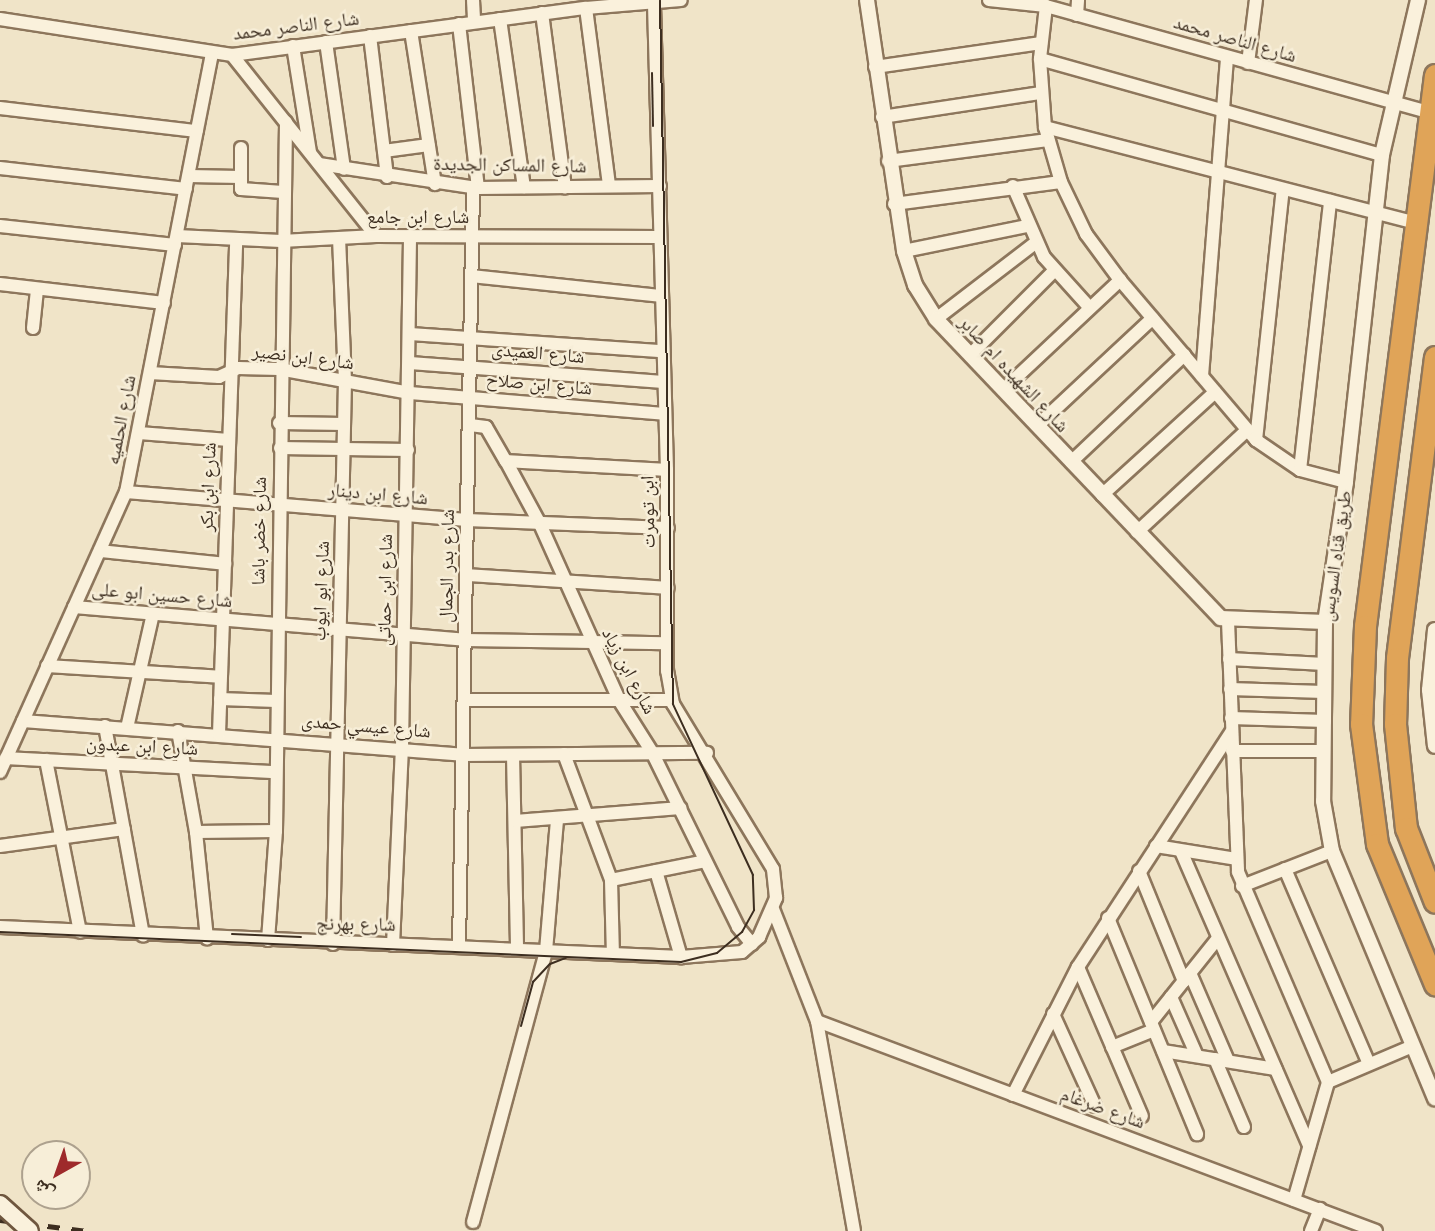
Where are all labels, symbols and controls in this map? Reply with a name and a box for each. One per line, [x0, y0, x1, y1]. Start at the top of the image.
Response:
street label: شارع الناصر محمد [232, 7, 360, 45]
street label: شارع الناصر محمد [1171, 11, 1299, 67]
street label: شارع المساكن الجديدة [433, 152, 587, 178]
street label: شارع ابن جامع [367, 206, 469, 228]
street label: شارع الشهيده ام صابر [954, 311, 1074, 437]
street label: شارع العميدى [490, 338, 586, 368]
street label: شارع ابن نصير [251, 339, 355, 375]
street label: شارع ابن صلاح [485, 368, 593, 400]
street label: شارع الحلميه [101, 373, 141, 467]
street label: شارع ابن بكر [195, 442, 221, 532]
street label: ابن تومرت [636, 475, 660, 549]
street label: شارع خضر باشا [247, 476, 271, 586]
street label: شارع ابن دينار [327, 478, 429, 510]
street label: طريق قناه السويس [1316, 489, 1356, 623]
street label: شارع بدر الجمال [435, 509, 459, 623]
street label: شارع ابن حماتى [373, 534, 397, 646]
street label: شارع ابو ايوب [308, 541, 334, 641]
street label: شارع حسين ابو على [91, 577, 233, 613]
street label: شارع ابن زياد [597, 624, 661, 718]
street label: شارع عيسي حمدى [300, 709, 432, 743]
street label: شارع ابن عبدون [85, 732, 199, 760]
street label: شارع بهرنج [316, 912, 396, 936]
street label: شارع ضرغام [1058, 1082, 1148, 1134]
north arrow [21, 1140, 91, 1210]
text: ش [28, 1175, 59, 1205]

